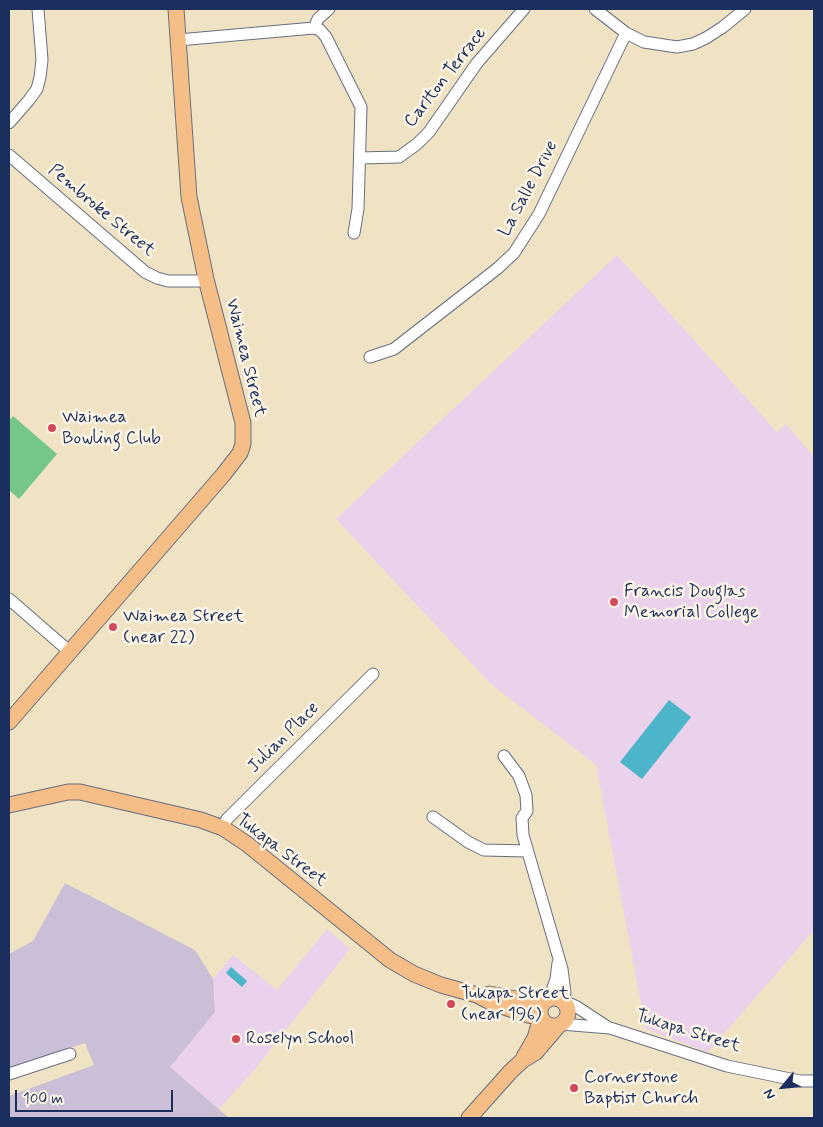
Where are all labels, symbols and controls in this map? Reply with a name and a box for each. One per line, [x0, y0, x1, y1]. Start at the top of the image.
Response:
street label: Carlton Terrace [400, 24, 492, 132]
street label: La Salle Drive [495, 137, 563, 241]
street label: Pembroke Street [43, 160, 159, 262]
street label: Waimea Street [220, 297, 270, 419]
place label: Waimea Bowling Club [62, 407, 161, 449]
marker: Waimea Bowling Club [46, 422, 58, 434]
place label: Francis Douglas Memorial College [624, 581, 758, 624]
marker: Francis Douglas Memorial College [608, 596, 620, 608]
place label: Waimea Street (near 22) [123, 606, 244, 649]
marker: Waimea Street (near 22) [107, 621, 119, 633]
street label: Julian Place [244, 698, 324, 778]
street label: Tukapa Street [231, 810, 331, 892]
place label: Tukapa Street (near 196) [461, 983, 569, 1026]
marker: Tukapa Street (near 196) [445, 998, 457, 1010]
street label: Tukapa Street [633, 1006, 743, 1058]
place label: Roselyn School [246, 1028, 354, 1050]
marker: Roselyn School [230, 1033, 242, 1045]
north arrow [758, 1062, 808, 1112]
place label: Cornerstone Baptist Church [584, 1067, 698, 1110]
scale bar [18, 1080, 175, 1112]
marker: Cornerstone Baptist Church [568, 1082, 580, 1094]
text: N [760, 1086, 780, 1102]
text: 100 m [23, 1089, 63, 1109]

